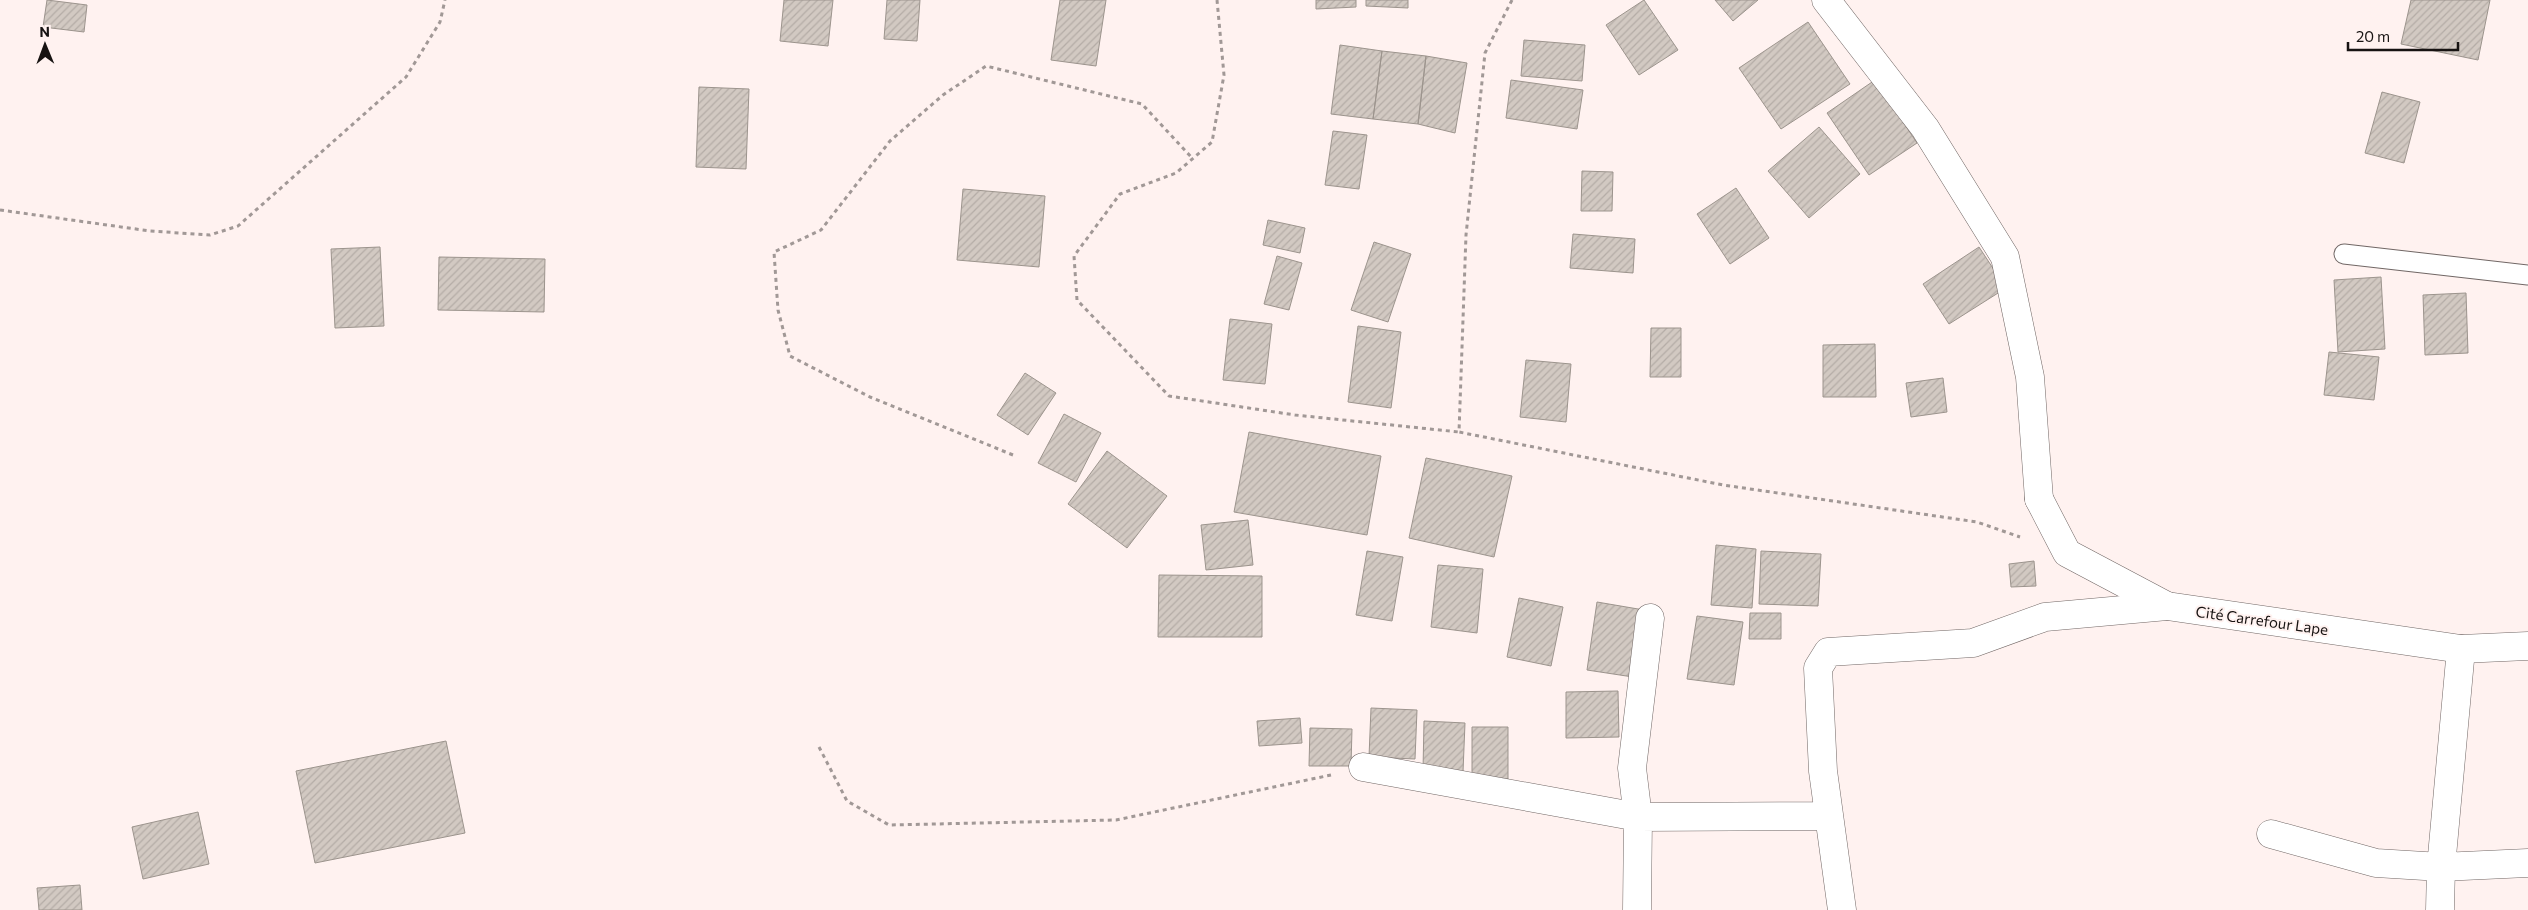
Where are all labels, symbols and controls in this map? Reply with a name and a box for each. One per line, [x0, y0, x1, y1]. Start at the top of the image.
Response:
north arrow [20, 20, 70, 70]
scale bar [2348, 20, 2458, 52]
text: N [39, 23, 50, 40]
text: 20 m [2356, 27, 2390, 45]
street label: Cité Carrefour Lape [2195, 602, 2329, 638]

